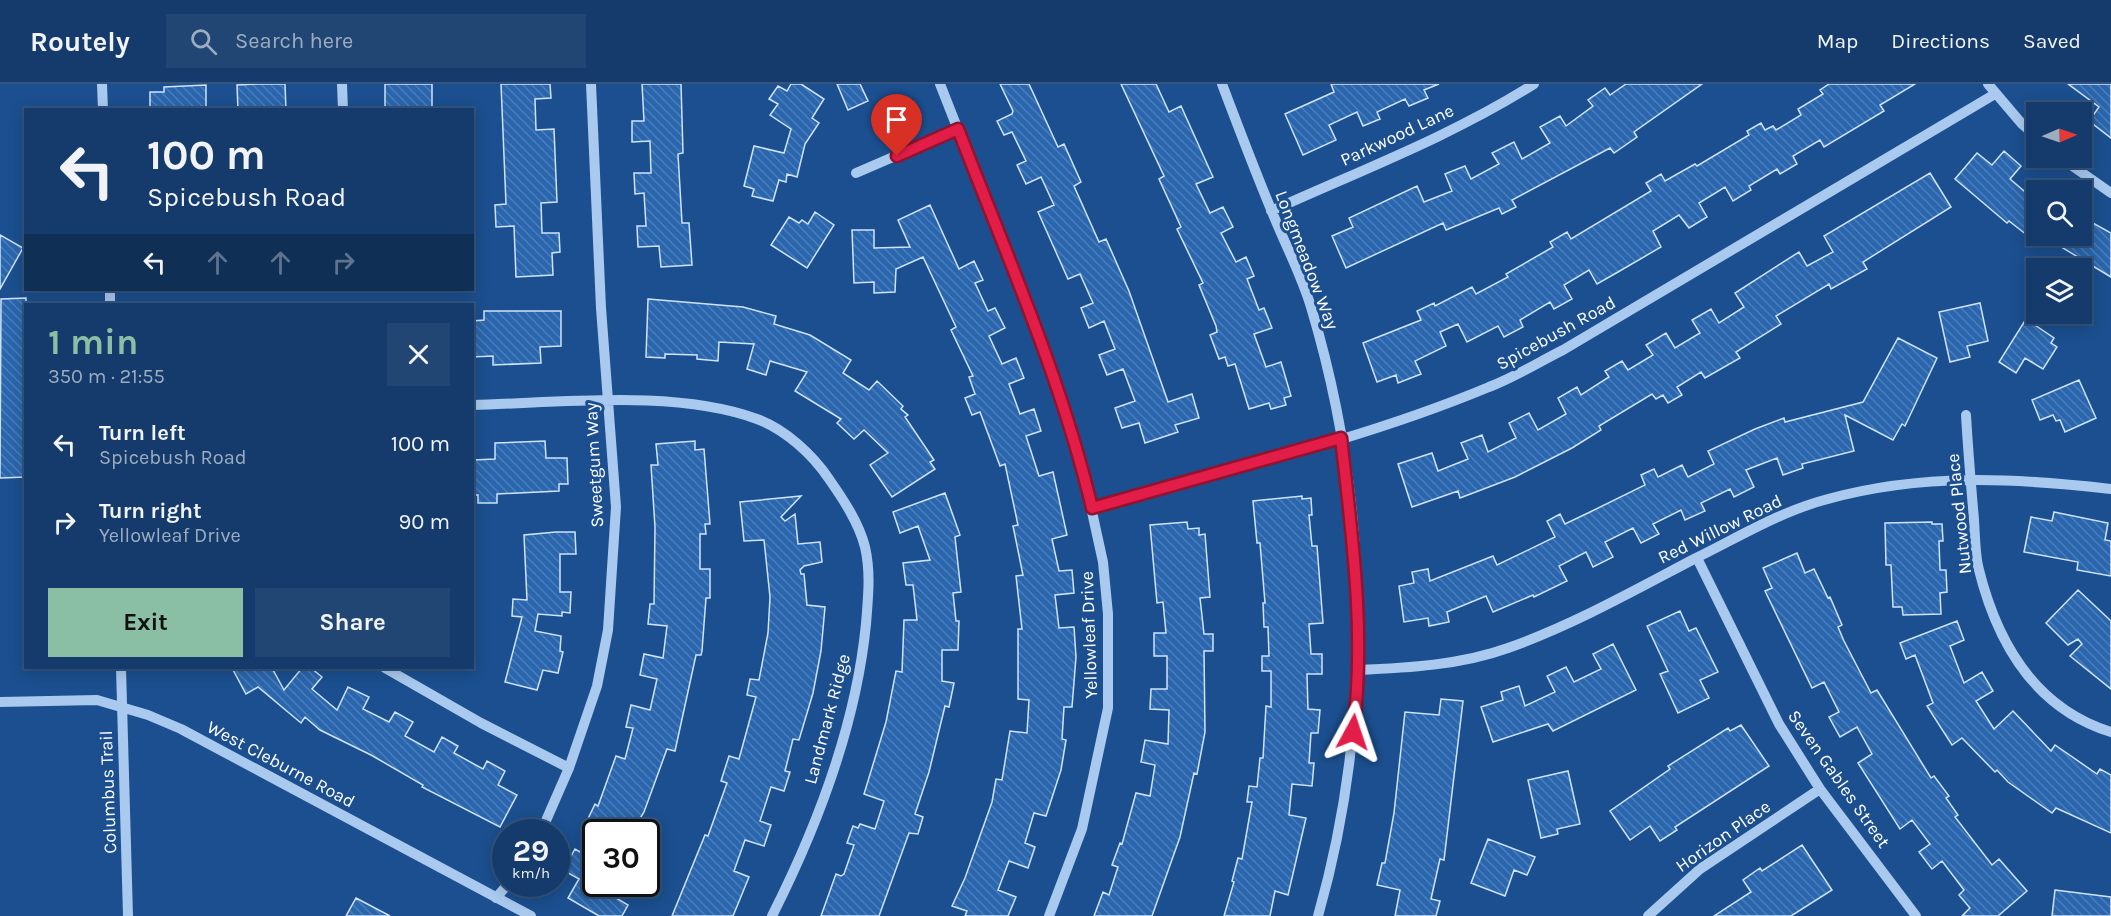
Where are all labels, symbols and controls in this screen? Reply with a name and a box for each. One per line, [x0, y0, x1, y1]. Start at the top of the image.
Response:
search box [166, 14, 586, 68]
text: Routely [30, 25, 130, 58]
icon: search [187, 25, 220, 58]
text: Search here [235, 28, 353, 54]
text: Map [1817, 29, 1858, 53]
text: Directions [1891, 29, 1990, 53]
text: Saved [2023, 29, 2081, 53]
pin [871, 94, 922, 156]
street label: Parkwood Lane [1337, 99, 1457, 171]
north arrow [2026, 102, 2092, 168]
map controls [2026, 102, 2092, 324]
icon: arrive [880, 103, 913, 136]
text: 100 m [147, 130, 266, 180]
icon: left [48, 132, 126, 210]
button: search [2026, 180, 2092, 246]
text: Spicebush Road [147, 181, 346, 213]
street label: Longmeadow Way [1270, 187, 1344, 333]
icon: left [138, 246, 171, 279]
icon: ahead [201, 246, 234, 279]
icon: ahead [264, 246, 297, 279]
icon: right [327, 246, 360, 279]
button: layers [2026, 258, 2092, 324]
street label: Spicebush Road [1493, 291, 1619, 375]
text: 1 min [48, 321, 138, 363]
button: close [387, 323, 450, 386]
text: 350 m · 21:55 [48, 365, 165, 388]
street label: Sweetgum Way [580, 401, 608, 528]
text: Turn left [99, 420, 186, 446]
icon: left [48, 428, 81, 461]
text: 100 m [391, 431, 450, 457]
text: Spicebush Road [99, 446, 247, 469]
street label: Nutwood Place [1942, 453, 1976, 575]
street label: Red Willow Road [1654, 489, 1786, 569]
text: Turn right [99, 498, 202, 524]
icon: right [48, 506, 81, 539]
text: 90 m [398, 509, 450, 535]
text: Yellowleaf Drive [99, 524, 241, 547]
street label: Yellowleaf Drive [1076, 571, 1102, 699]
button: Exit [48, 588, 243, 657]
button: Share [255, 588, 450, 657]
street label: Landmark Ridge [799, 651, 855, 787]
position arrow [1321, 700, 1385, 764]
street label: Seven Gables Street [1783, 706, 1895, 852]
street label: West Cleburne Road [203, 716, 359, 812]
street label: Columbus Trail [95, 730, 121, 854]
street label: Horizon Place [1671, 795, 1775, 877]
speed limit sign: 30 [582, 819, 660, 897]
text: 29 [513, 833, 549, 869]
text: km/h [512, 864, 550, 882]

